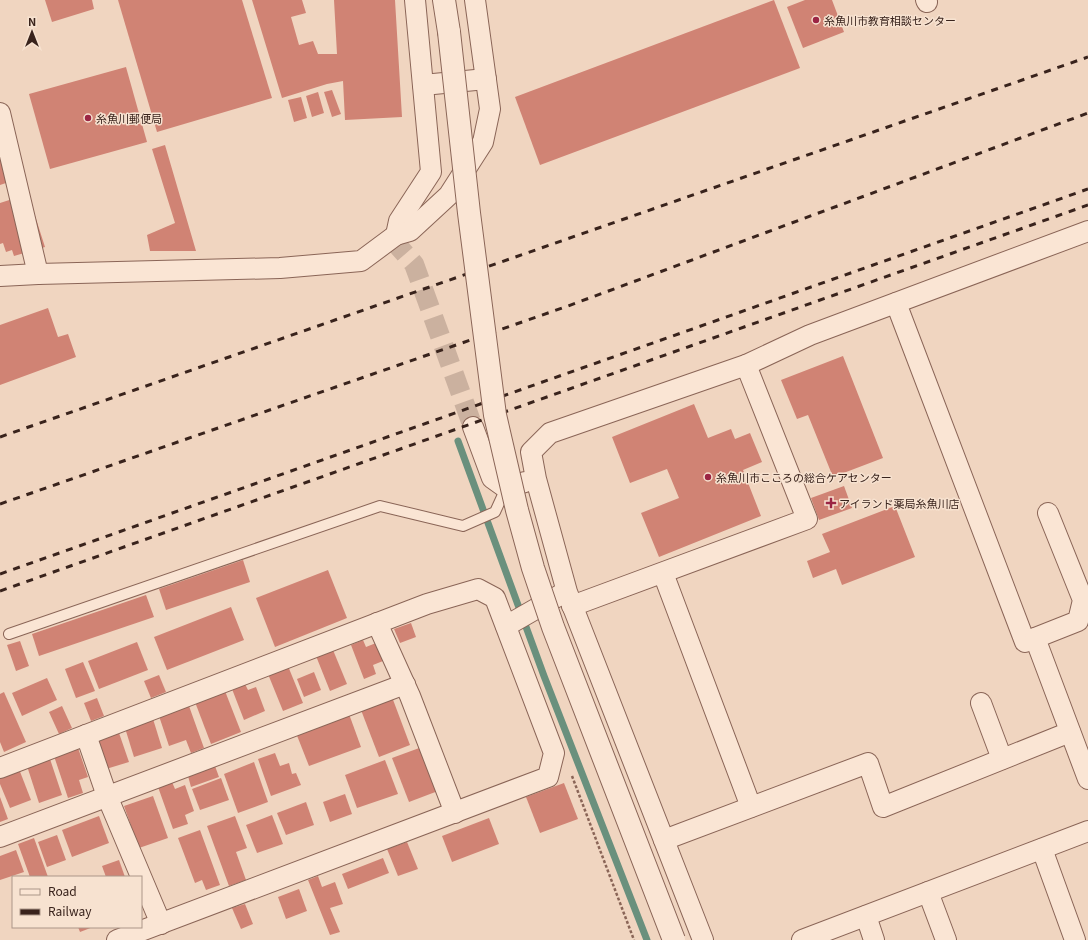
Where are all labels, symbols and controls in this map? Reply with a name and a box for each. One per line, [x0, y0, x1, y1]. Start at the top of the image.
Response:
north arrow [12, 12, 52, 52]
place label: 糸魚川市教育相談センター [824, 12, 956, 28]
text: N [28, 13, 36, 29]
marker: 糸魚川市教育相談センター [811, 15, 821, 25]
place label: 糸魚川郵便局 [96, 110, 162, 126]
marker: 糸魚川郵便局 [83, 113, 93, 123]
place label: 糸魚川市こころの総合ケアセンター [716, 469, 892, 485]
marker: 糸魚川市こころの総合ケアセンター [703, 472, 713, 482]
place label: アイランド薬局糸魚川店 [839, 495, 959, 511]
marker: アイランド薬局糸魚川店 [826, 498, 836, 508]
legend [12, 876, 142, 928]
text: Road [48, 882, 77, 899]
text: Railway [48, 902, 92, 919]

